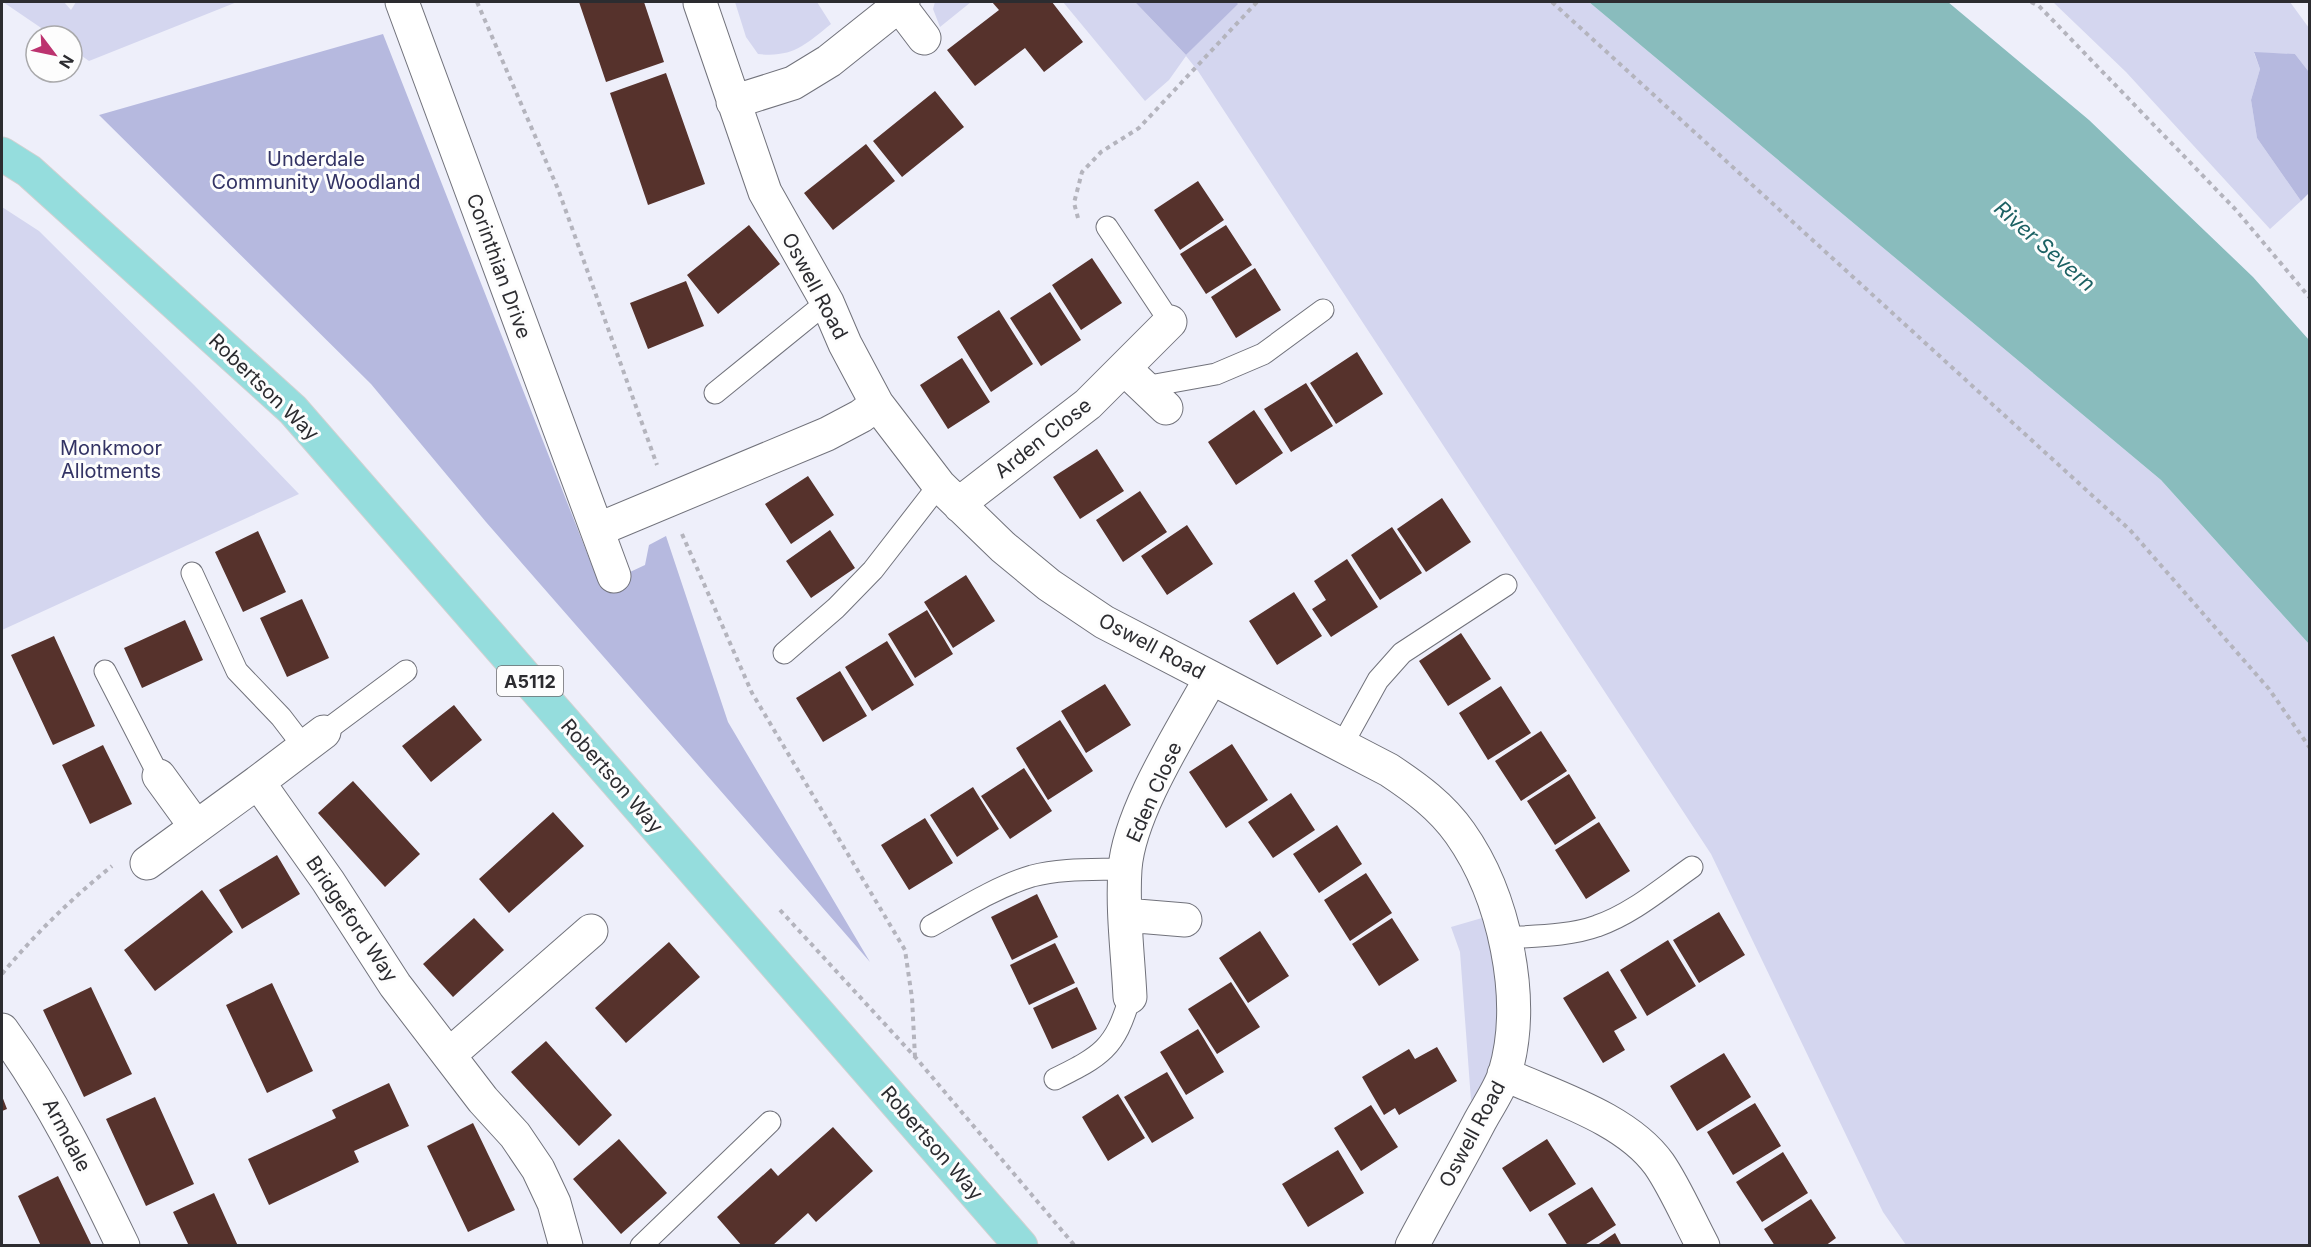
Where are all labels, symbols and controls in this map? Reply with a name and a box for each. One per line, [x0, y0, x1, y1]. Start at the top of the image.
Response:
north arrow [24, 24, 84, 84]
text: N [55, 51, 78, 72]
park label: Underdale Community Woodland [212, 147, 420, 194]
street label: Corinthian Drive [462, 190, 536, 342]
water label: River Severn [1990, 195, 2100, 297]
street label: Oswell Road [777, 229, 853, 343]
street label: Robertson Way [204, 329, 324, 445]
street label: Arden Close [990, 393, 1096, 483]
park label: Monkmoor Allotments [60, 436, 162, 483]
street label: Oswell Road [1095, 608, 1209, 684]
road number: A5112 [497, 666, 563, 696]
street label: Robertson Way [556, 714, 668, 838]
street label: Eden Close [1121, 738, 1187, 846]
street label: Bridgeford Way [301, 851, 403, 987]
street label: Oswell Road [1434, 1077, 1510, 1191]
street label: Robertson Way [876, 1081, 988, 1205]
street label: Armdale [38, 1094, 96, 1176]

